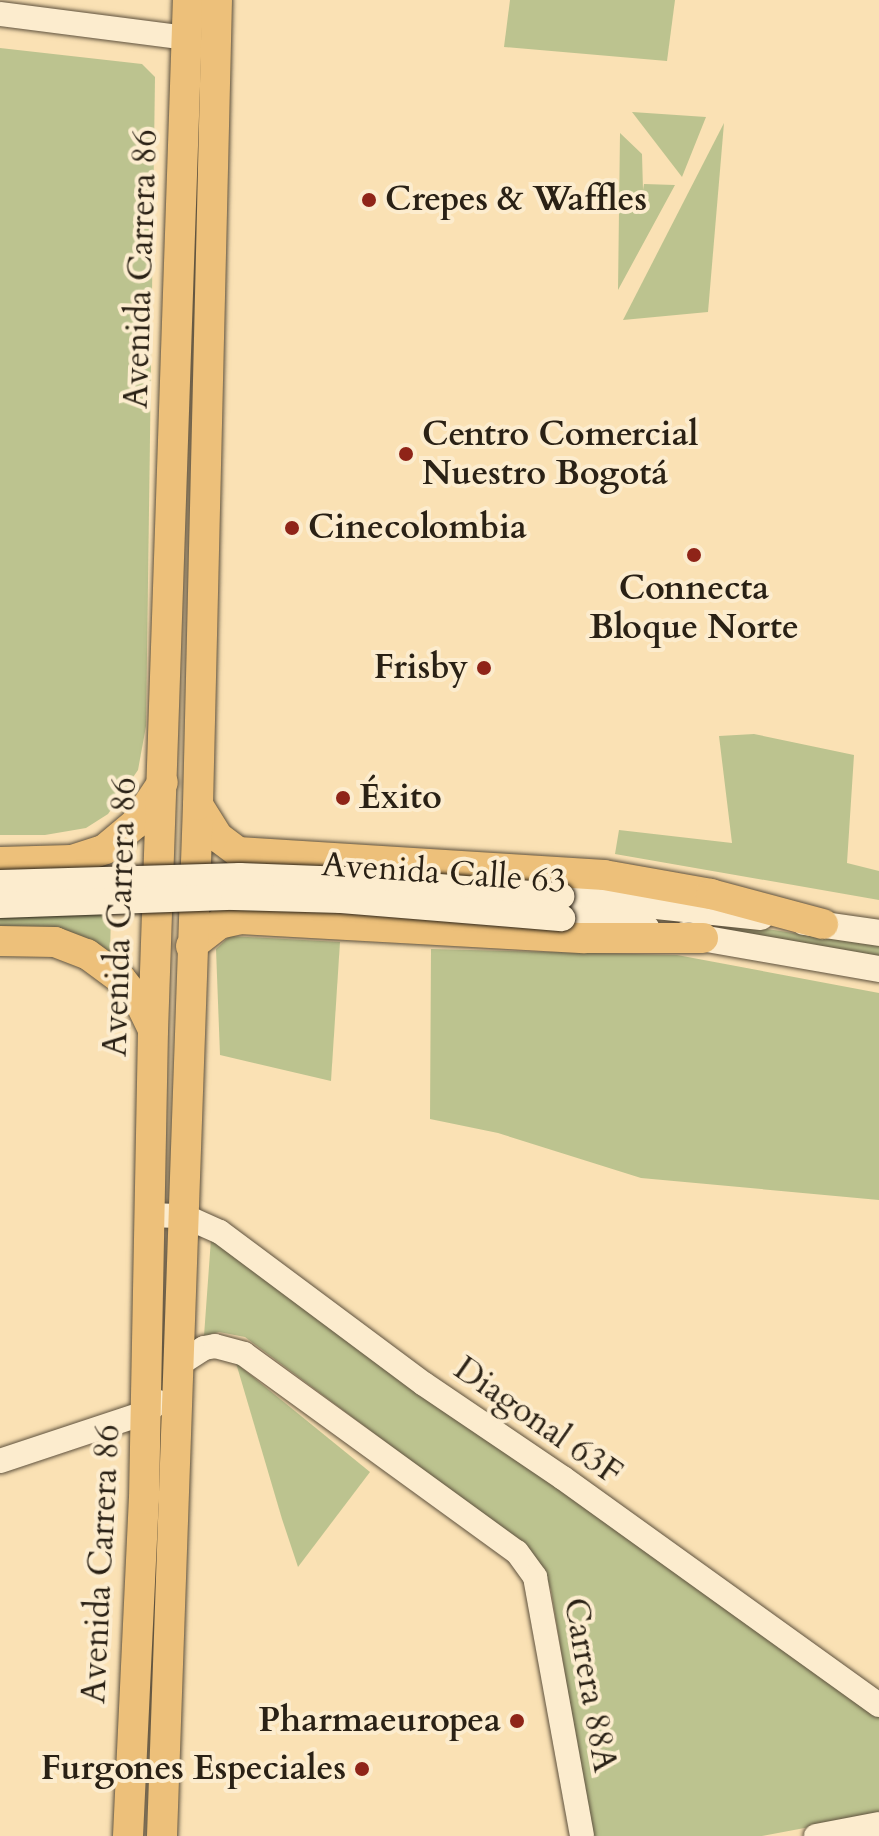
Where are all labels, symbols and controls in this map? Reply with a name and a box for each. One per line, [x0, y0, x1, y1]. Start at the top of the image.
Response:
street label: Avenida Carrera 86 [116, 129, 166, 409]
place label: Crepes & Waffles [385, 180, 647, 220]
marker: Crepes & Waffles [360, 191, 378, 209]
place label: Centro Comercial Nuestro Bogotá [422, 414, 698, 494]
marker: Centro Comercial Nuestro Bogotá [397, 445, 415, 463]
place label: Cinecolombia [308, 508, 527, 548]
marker: Cinecolombia [283, 519, 301, 537]
marker: Connecta Bloque Norte [685, 546, 703, 564]
place label: Connecta Bloque Norte [589, 568, 799, 648]
place label: Frisby [374, 648, 468, 688]
marker: Frisby [475, 659, 493, 677]
street label: Avenida Carrera 86 [95, 777, 145, 1057]
place label: Éxito [359, 778, 442, 818]
marker: Éxito [334, 789, 352, 807]
street label: Avenida Calle 63 [320, 844, 568, 902]
street label: Diagonal 63F [446, 1348, 630, 1494]
street label: Avenida Carrera 86 [73, 1423, 129, 1705]
street label: Carrera 88A [555, 1595, 625, 1775]
place label: Pharmaeuropea [259, 1701, 501, 1741]
marker: Pharmaeuropea [508, 1712, 526, 1730]
place label: Furgones Especiales [41, 1749, 346, 1789]
marker: Furgones Especiales [353, 1760, 371, 1778]

